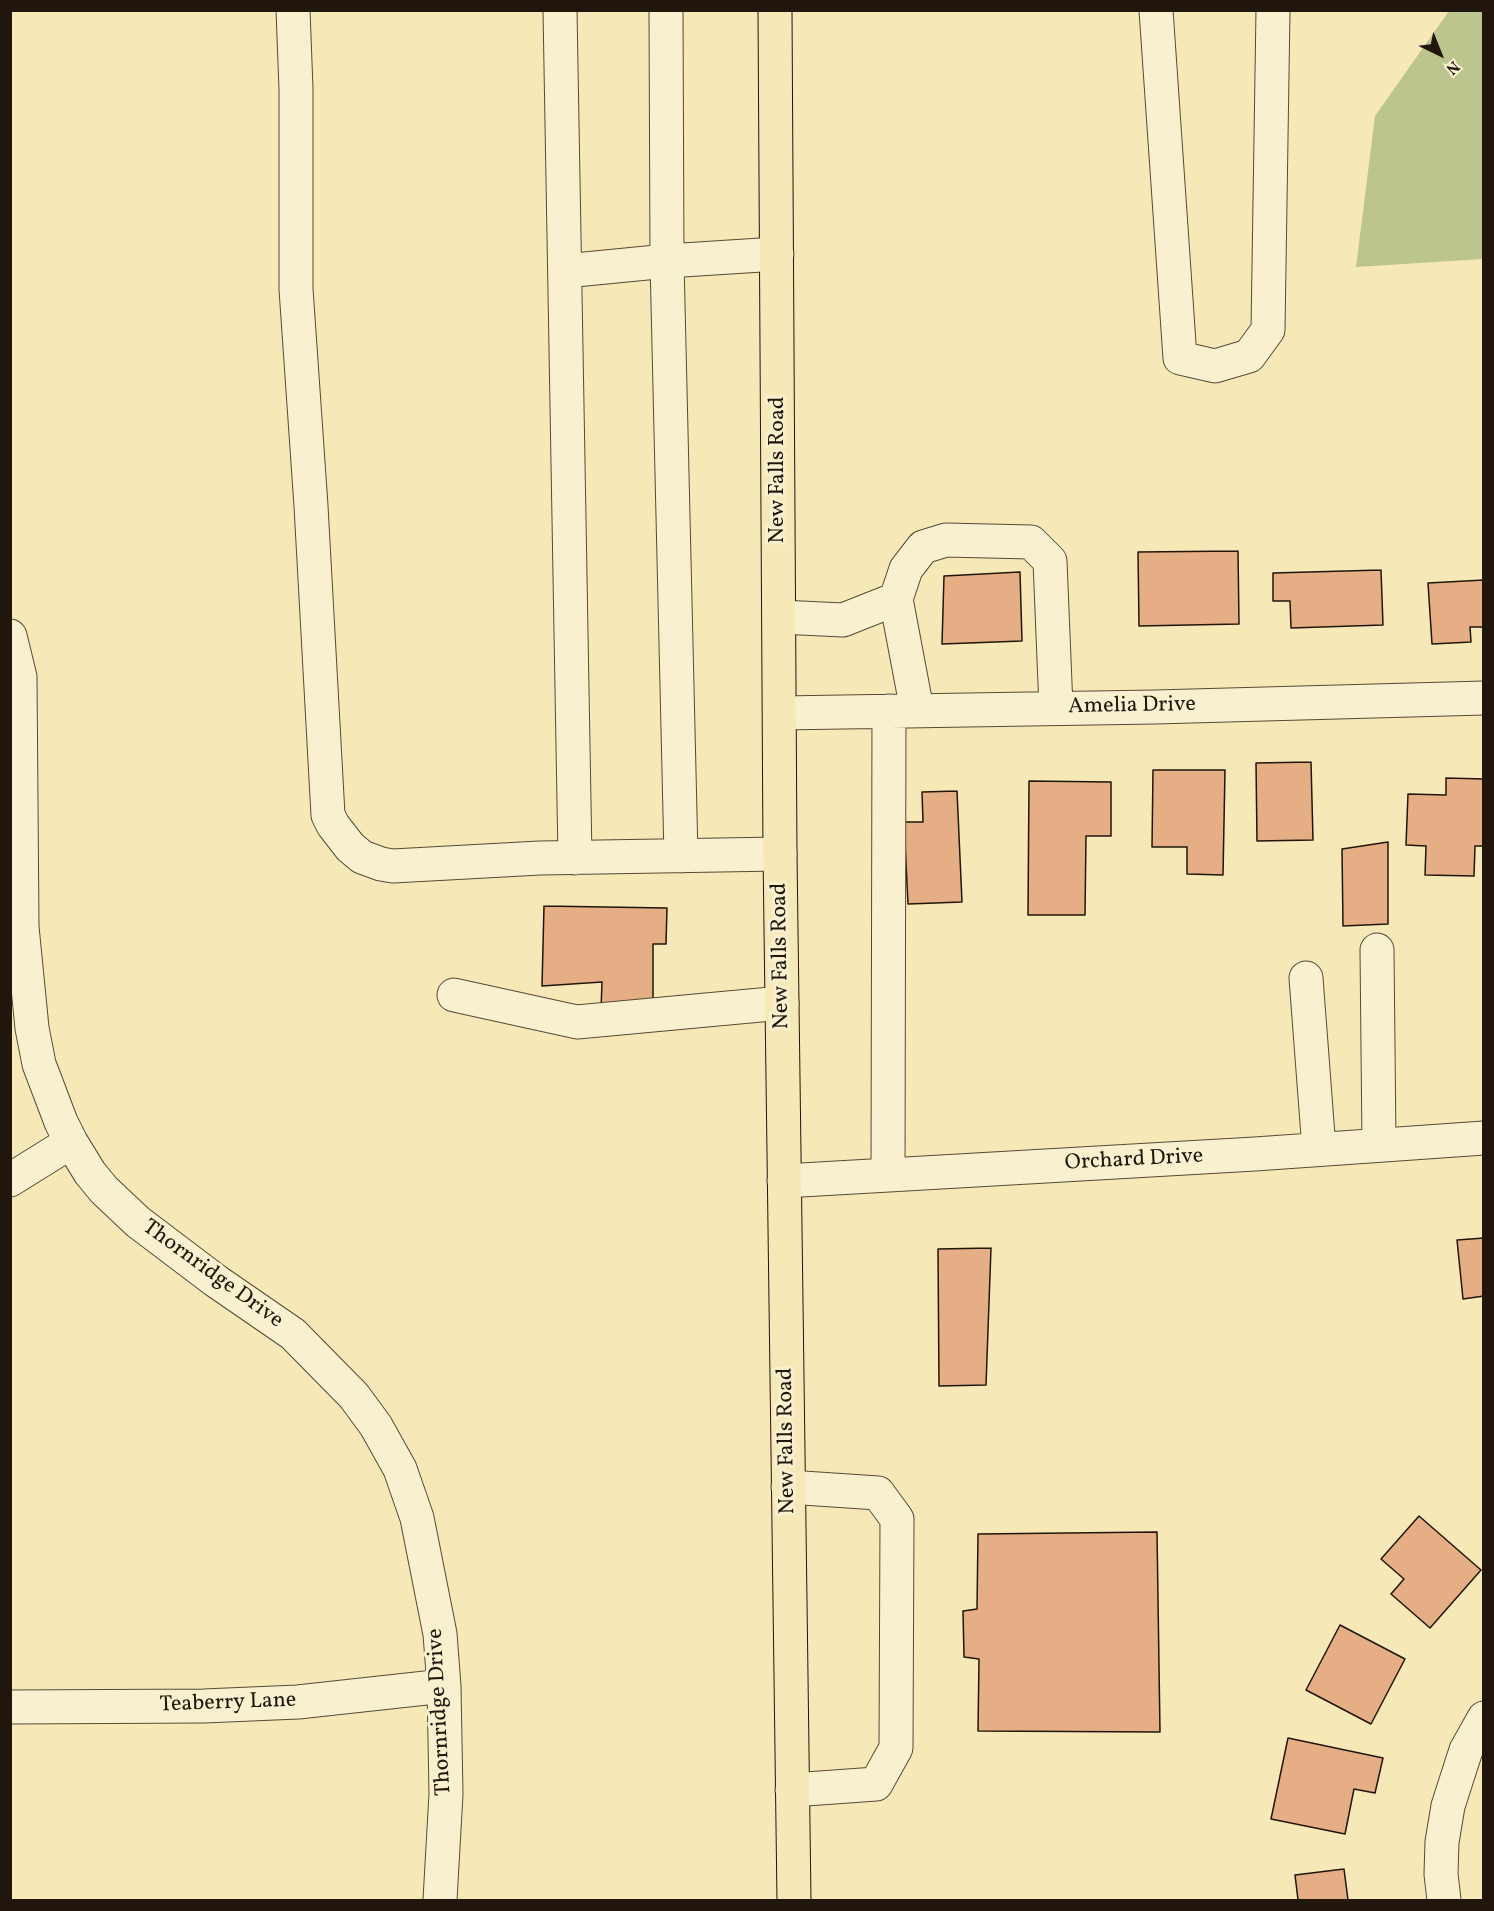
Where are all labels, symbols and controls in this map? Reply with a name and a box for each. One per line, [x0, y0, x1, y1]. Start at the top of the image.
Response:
north arrow [1410, 24, 1470, 84]
text: N [1441, 55, 1464, 79]
street label: New Falls Road [766, 397, 792, 543]
street label: Amelia Drive [1068, 693, 1196, 721]
street label: New Falls Road [768, 882, 796, 1030]
street label: Orchard Drive [1064, 1144, 1204, 1178]
street label: Thornridge Drive [136, 1215, 288, 1335]
street label: New Falls Road [774, 1367, 802, 1515]
street label: Thornridge Drive [423, 1628, 459, 1796]
street label: Teaberry Lane [159, 1688, 297, 1720]

